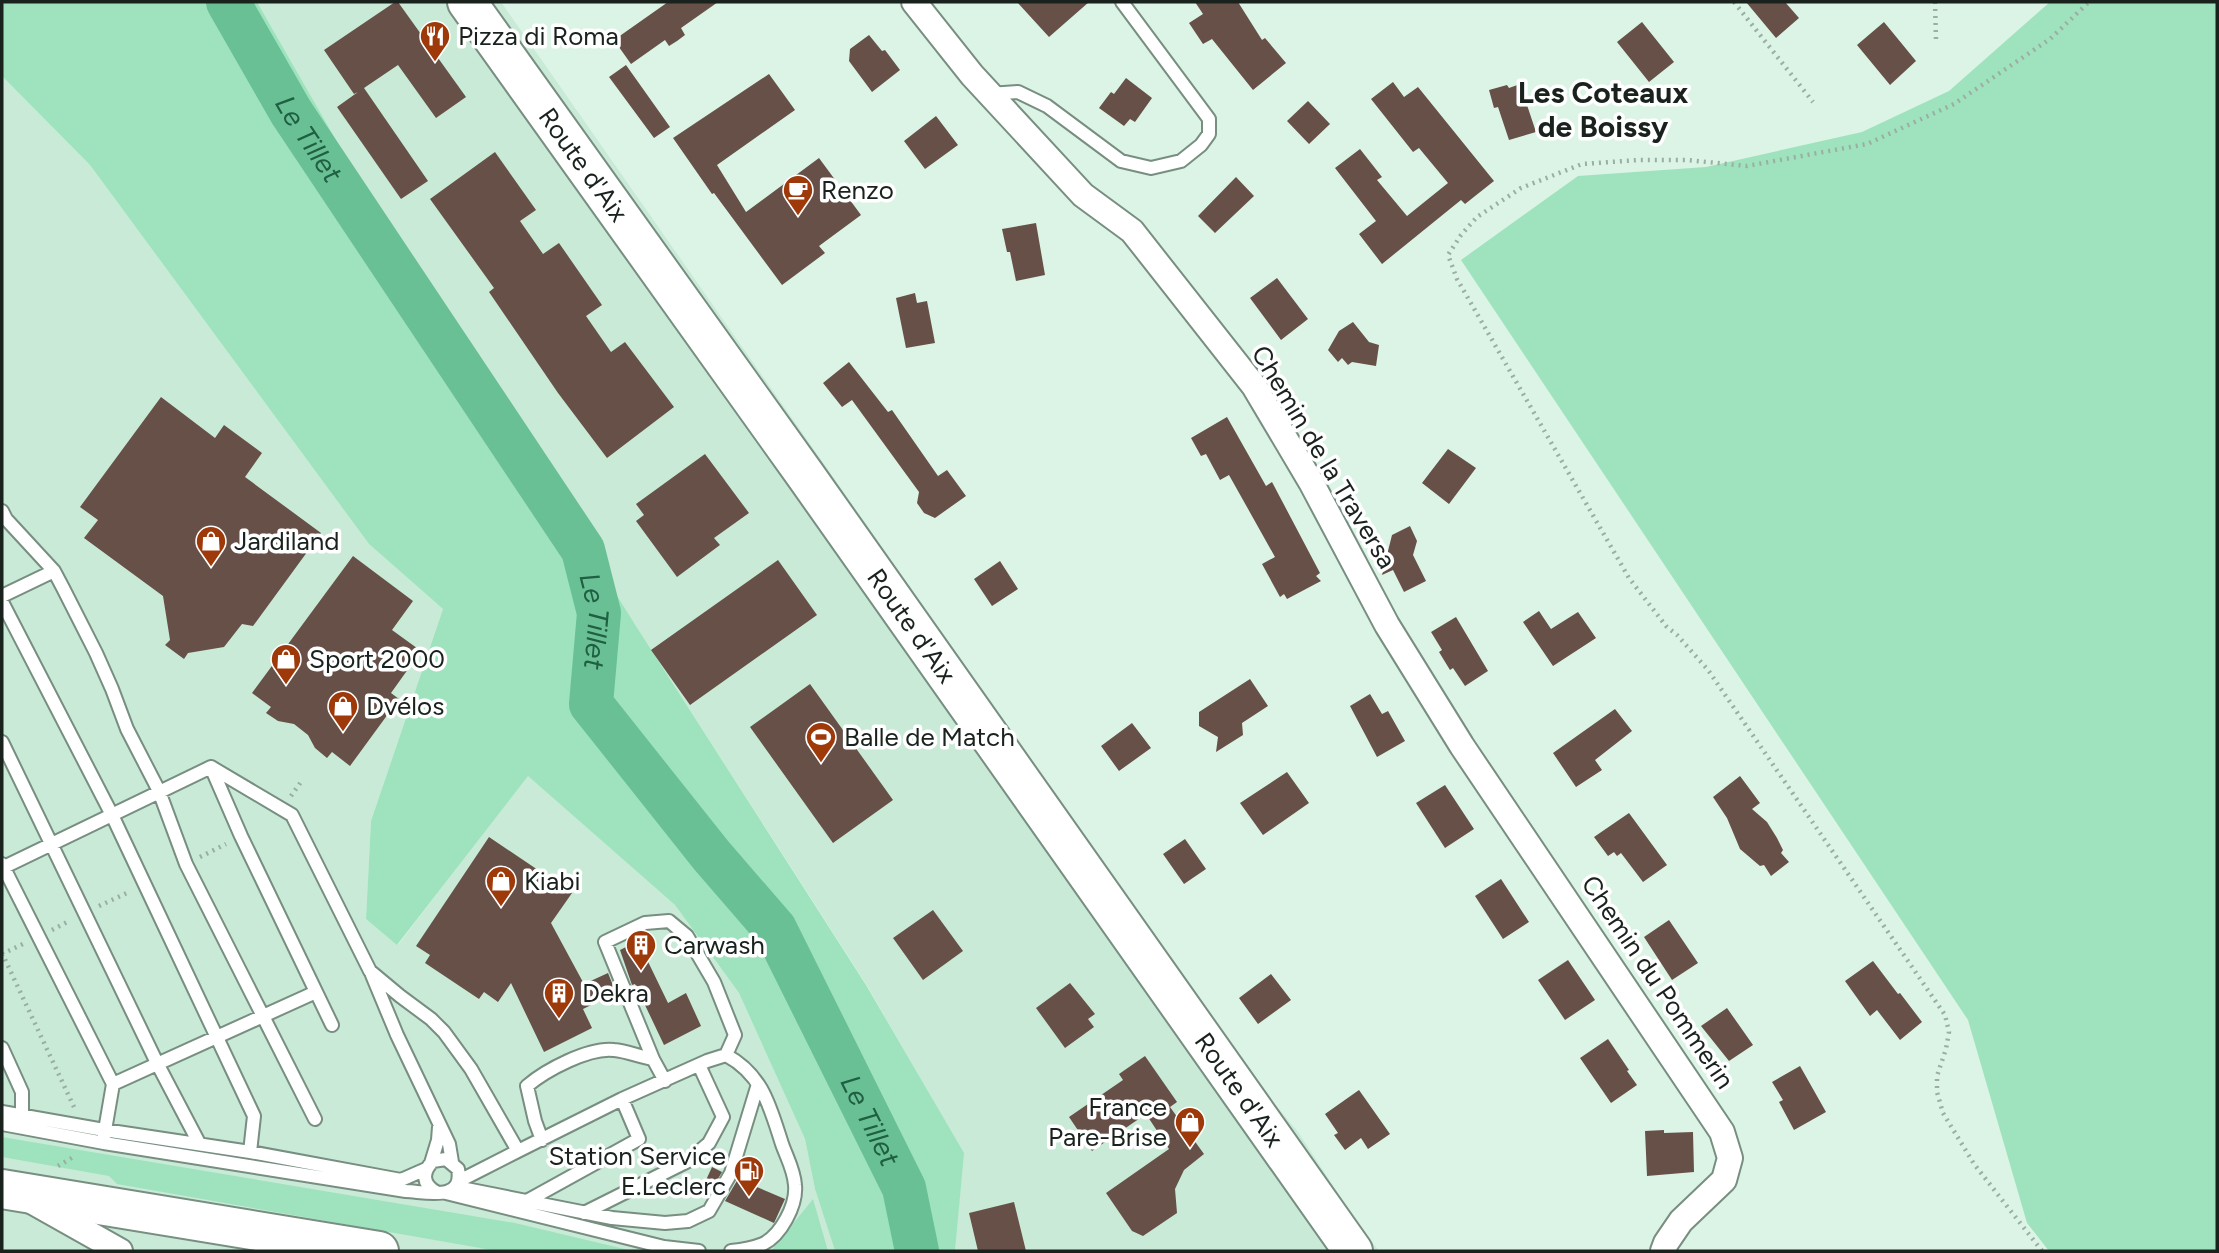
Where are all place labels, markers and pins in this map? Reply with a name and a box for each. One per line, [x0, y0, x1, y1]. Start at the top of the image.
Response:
restaurant icon: Pizza di Roma [418, 19, 452, 63]
place label: Pizza di Roma [458, 20, 619, 52]
cafe icon: Renzo [781, 173, 815, 217]
place label: Renzo [821, 174, 894, 206]
shop icon: Jardiland [194, 524, 228, 568]
place label: Jardiland [234, 525, 339, 557]
shop icon: Sport 2000 [269, 642, 303, 686]
place label: Sport 2000 [309, 643, 445, 675]
shop icon: Dvélos [326, 689, 360, 733]
place label: Dvélos [366, 690, 444, 722]
sports icon: Balle de Match [804, 720, 838, 764]
place label: Balle de Match [844, 721, 1015, 753]
shop icon: Kiabi [484, 864, 518, 908]
place label: Kiabi [524, 865, 580, 897]
building icon: Carwash [624, 928, 658, 972]
place label: Carwash [664, 929, 765, 961]
building icon: Dekra [542, 976, 576, 1020]
place label: Dekra [582, 977, 649, 1009]
place label: France Pare-Brise [1048, 1091, 1167, 1153]
shop icon: France Pare-Brise [1173, 1105, 1207, 1149]
place label: Station Service E.Leclerc [548, 1140, 726, 1202]
fuel station icon: Station Service E.Leclerc [732, 1154, 766, 1198]

